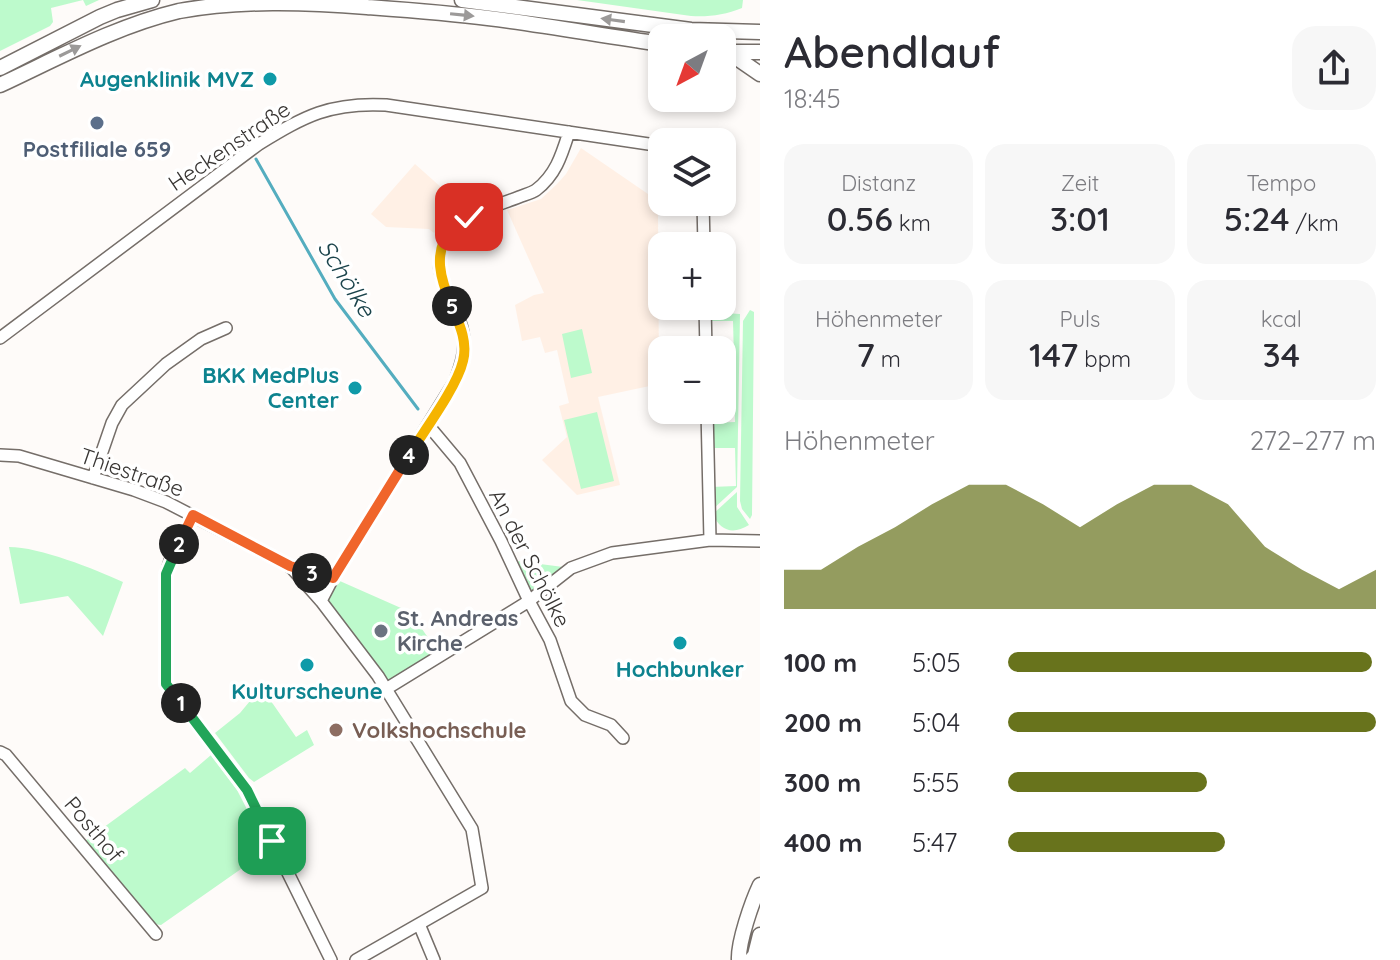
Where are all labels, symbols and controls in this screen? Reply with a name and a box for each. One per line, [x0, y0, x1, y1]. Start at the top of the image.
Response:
one-way arrow [450, 9, 475, 22]
one-way arrow [600, 13, 625, 26]
north arrow [648, 24, 736, 112]
map controls [648, 24, 736, 424]
text: Abendlauf [784, 24, 1000, 79]
button: share [1292, 26, 1376, 110]
one-way arrow [59, 45, 82, 58]
place label: Augenklinik MVZ [80, 65, 254, 93]
marker: Augenklinik MVZ [261, 70, 279, 88]
text: 18:45 [784, 82, 841, 115]
street label: Heckenstraße [163, 95, 295, 197]
marker: Postfiliale 659 [88, 114, 106, 132]
button: layers [648, 128, 736, 216]
place label: Postfiliale 659 [23, 135, 171, 163]
text: Distanz [841, 169, 916, 197]
text: Zeit [1061, 169, 1099, 197]
text: Tempo [1246, 169, 1316, 197]
pin [435, 183, 503, 251]
icon: check [447, 195, 491, 239]
text: 0.56 [827, 197, 893, 240]
text: 3:01 [1050, 197, 1110, 240]
text: 5:24 [1224, 197, 1290, 240]
text: km [893, 209, 931, 237]
text: /km [1290, 209, 1339, 237]
button: + [648, 232, 736, 320]
water label: Schölke [312, 234, 383, 323]
pin: 5 [432, 286, 472, 326]
text: 5 [446, 292, 458, 320]
text: Höhenmeter [815, 305, 942, 333]
text: Puls [1060, 305, 1100, 333]
text: kcal [1261, 305, 1302, 333]
text: 7 [856, 333, 875, 376]
text: 147 [1029, 333, 1078, 376]
text: 34 [1263, 333, 1300, 376]
button: − [648, 336, 736, 424]
text: m [875, 345, 901, 373]
text: bpm [1078, 345, 1131, 373]
place label: BKK MedPlus Center [202, 361, 339, 414]
marker: BKK MedPlus Center [346, 379, 364, 397]
text: Höhenmeter [784, 424, 935, 457]
text: 272–277 m [1250, 424, 1376, 457]
pin: 4 [389, 435, 429, 475]
street label: Thiestraße [76, 441, 188, 503]
text: 4 [403, 441, 415, 469]
street label: An der Schölke [483, 484, 577, 632]
pin: 2 [159, 524, 199, 564]
text: 2 [173, 530, 185, 558]
pin: 3 [292, 553, 332, 593]
text: 3 [306, 559, 318, 587]
place label: St. Andreas Kirche [397, 604, 518, 657]
marker: St. Andreas Kirche [372, 622, 390, 640]
marker: Hochbunker [671, 634, 689, 652]
text: 100 m [784, 646, 857, 679]
text: 5:05 [912, 646, 961, 679]
place label: Hochbunker [616, 655, 745, 683]
marker: Kulturscheune [298, 656, 316, 674]
place label: Kulturscheune [231, 677, 383, 705]
pin: 1 [161, 683, 201, 723]
text: 1 [177, 689, 185, 717]
text: 200 m [784, 706, 862, 739]
text: 5:04 [912, 706, 960, 739]
place label: Volkshochschule [352, 716, 527, 744]
marker: Volkshochschule [327, 721, 345, 739]
text: 300 m [784, 766, 861, 799]
text: 5:55 [912, 766, 959, 799]
street label: Posthof [58, 790, 130, 868]
pin [238, 807, 306, 875]
icon: arrive [250, 819, 294, 863]
text: 400 m [784, 826, 862, 859]
text: 5:47 [912, 826, 957, 859]

